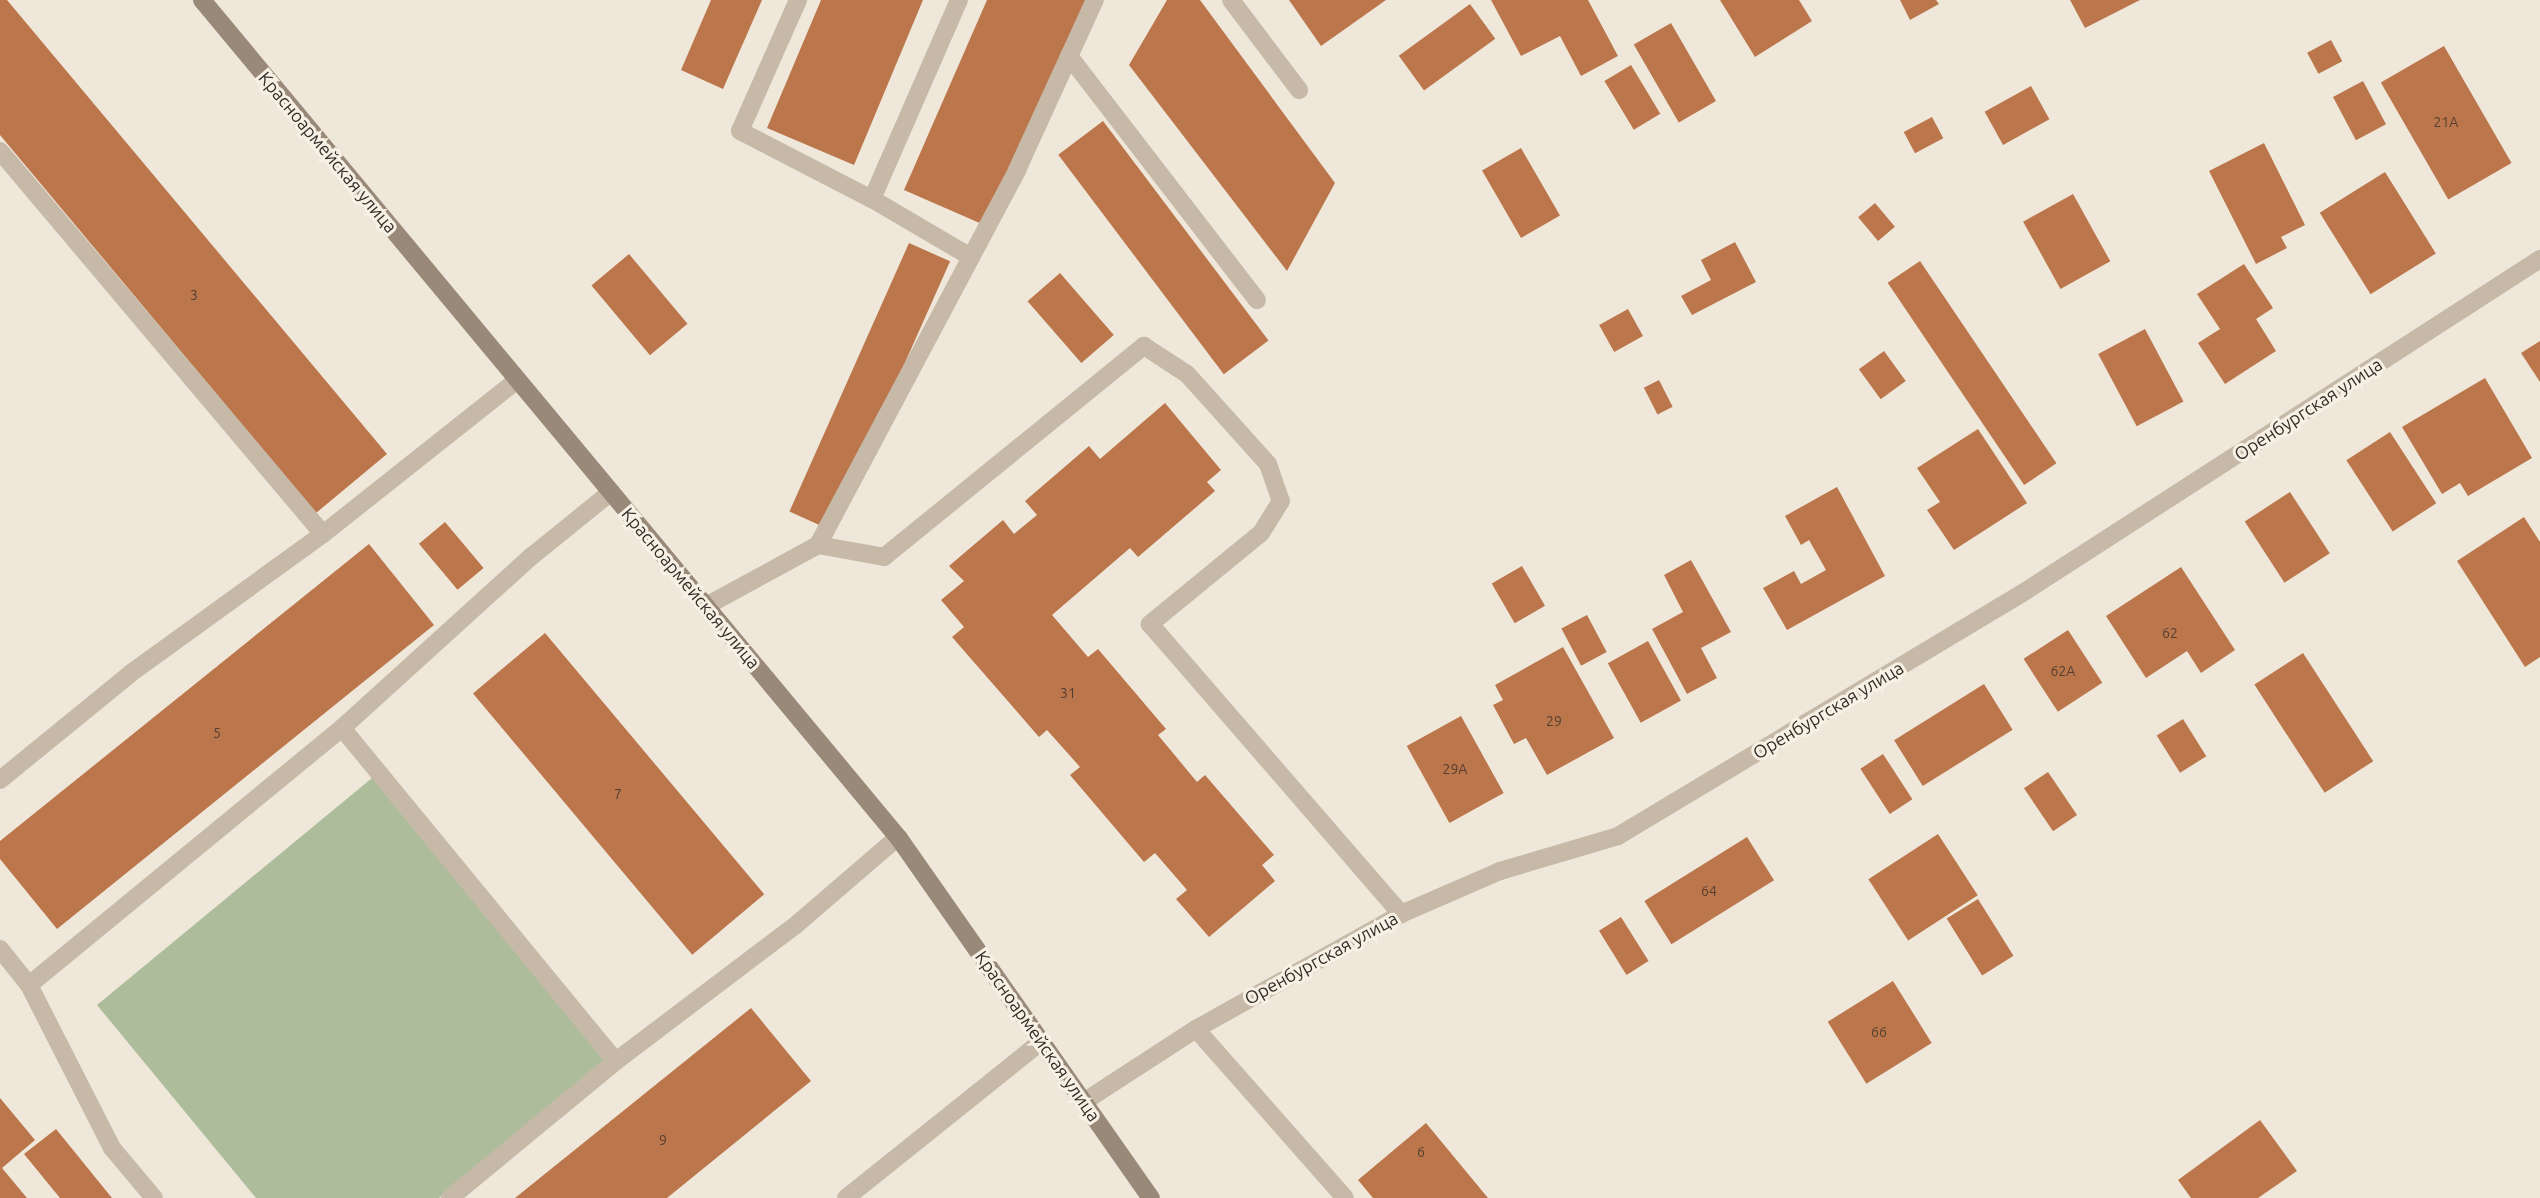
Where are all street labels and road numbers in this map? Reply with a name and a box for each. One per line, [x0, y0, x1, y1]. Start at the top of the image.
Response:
street label: Красноармейская улица [254, 67, 402, 237]
street label: Оренбургская улица [2230, 353, 2386, 465]
street label: Красноармейская улица [617, 503, 765, 673]
street label: Оренбургская улица [1749, 656, 1907, 764]
street label: Оренбургская улица [1241, 907, 1401, 1009]
street label: Красноармейская улица [971, 946, 1105, 1126]

